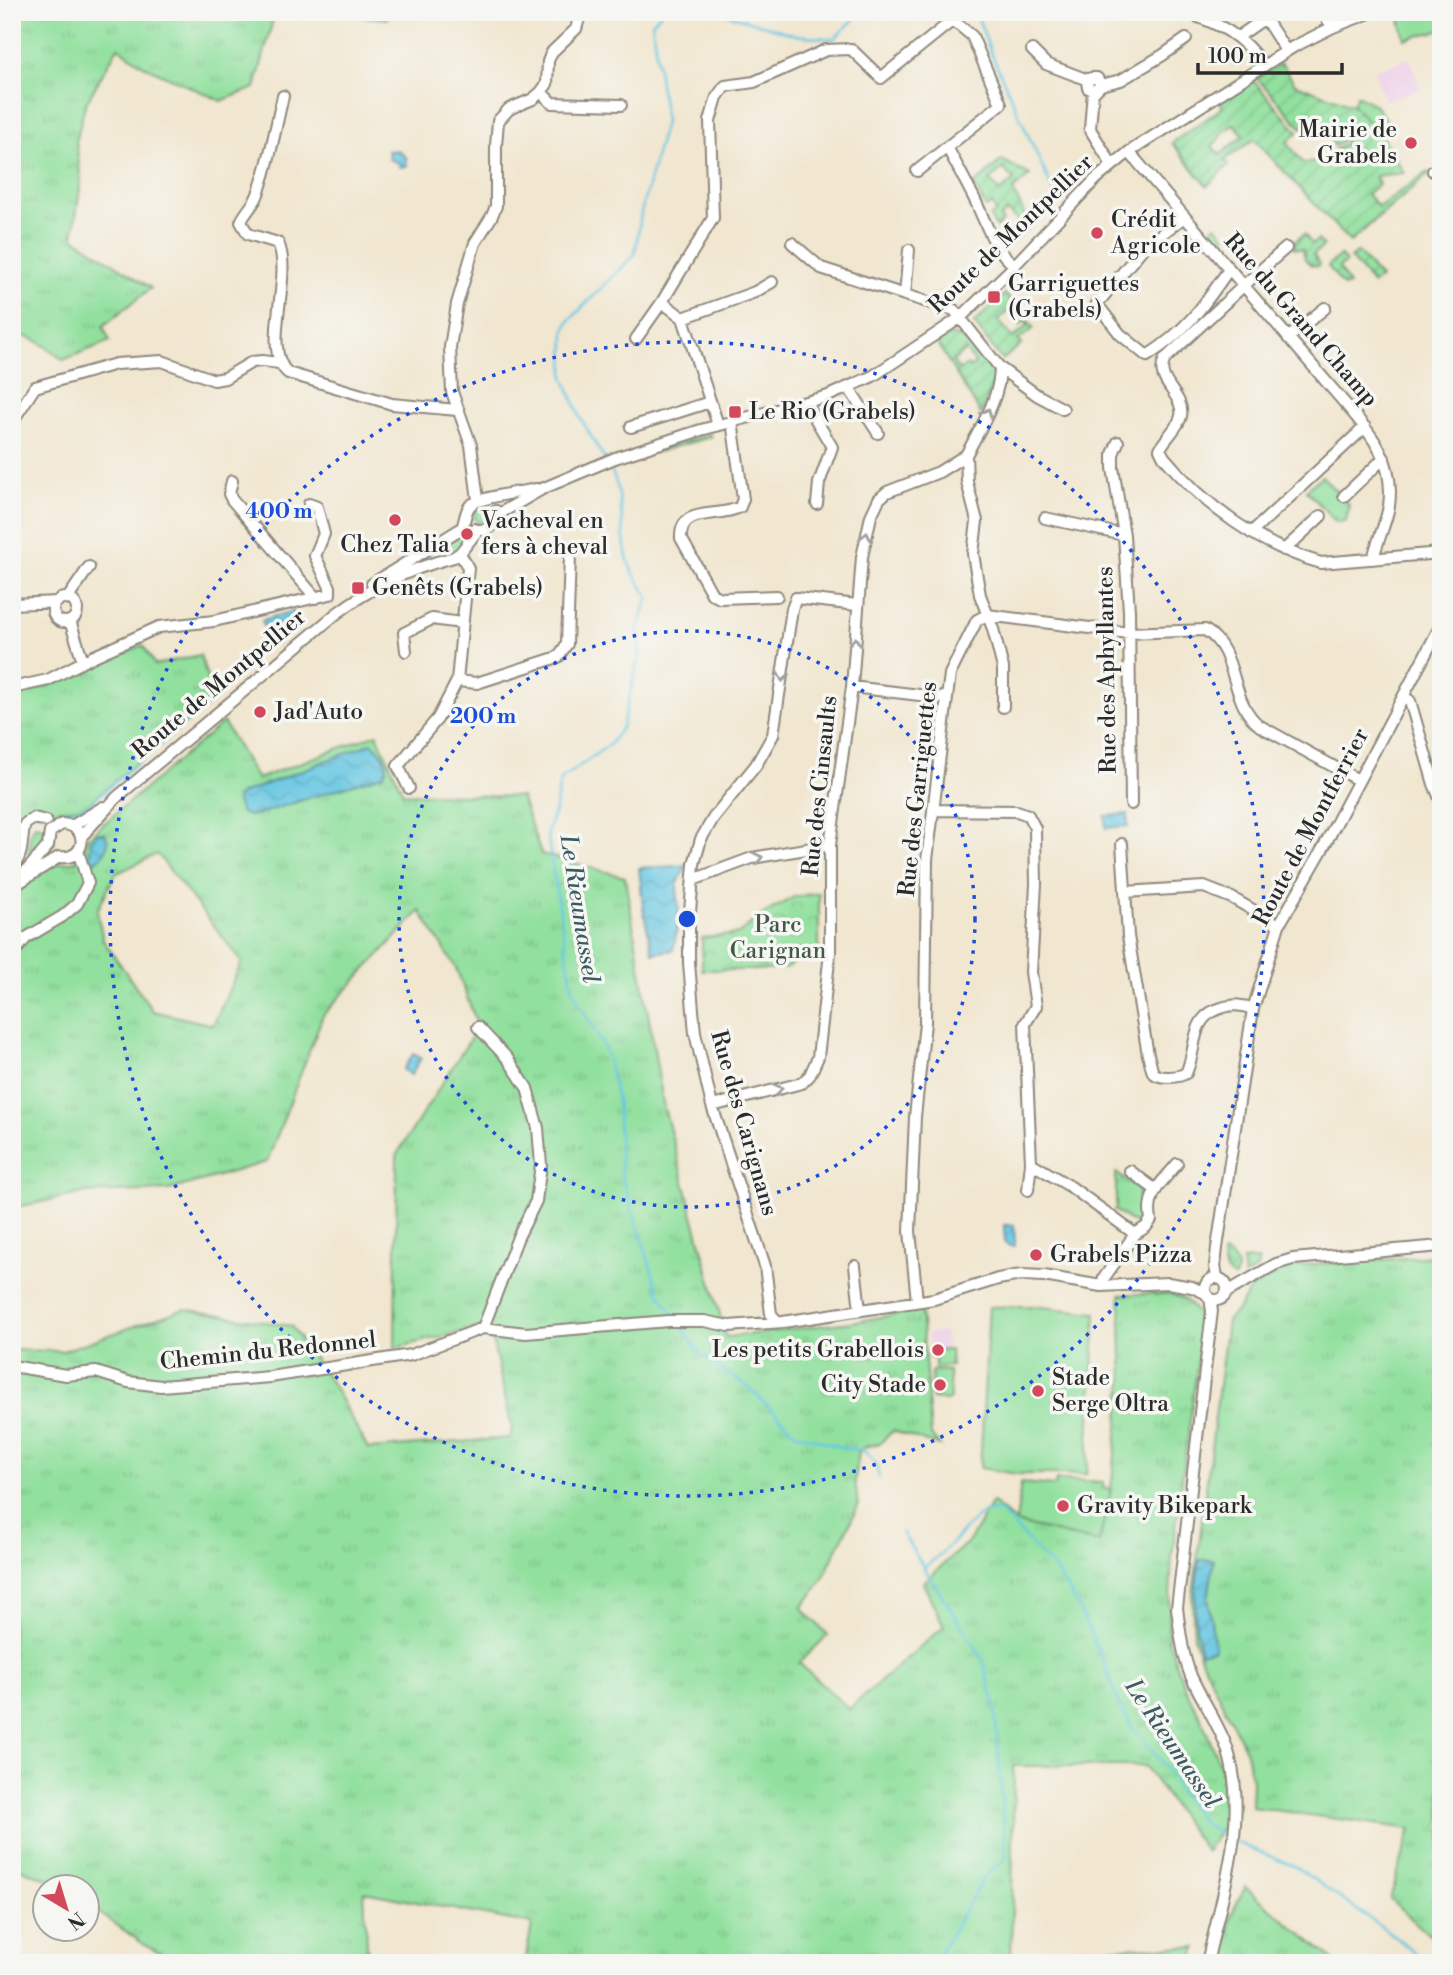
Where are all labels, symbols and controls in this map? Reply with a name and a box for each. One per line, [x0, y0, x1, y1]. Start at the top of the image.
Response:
scale bar [1198, 32, 1341, 76]
text: 100 m [1208, 44, 1267, 70]
place label: Mairie de Grabels [1298, 116, 1397, 170]
marker: Mairie de Grabels [1403, 135, 1419, 151]
street label: Route de Montpellier [923, 148, 1099, 320]
place label: Crédit Agricole [1110, 206, 1201, 260]
marker: Crédit Agricole [1089, 225, 1105, 241]
street label: Rue du Grand Champ [1218, 228, 1384, 412]
place label: Garriguettes (Grabels) [1008, 270, 1139, 324]
marker: Garriguettes (Grabels) [986, 289, 1002, 305]
place label: Le Rio (Grabels) [749, 398, 916, 426]
marker: Le Rio (Grabels) [727, 404, 743, 420]
one-way arrow [979, 408, 993, 420]
text: 400 m [245, 499, 313, 525]
place label: Vacheval en fers à cheval [480, 507, 608, 561]
marker: Chez Talia [387, 512, 403, 528]
marker: Vacheval en fers à cheval [459, 526, 475, 542]
place label: Chez Talia [340, 531, 450, 559]
one-way arrow [858, 532, 872, 544]
street label: Rue des Aphyllantes [1091, 566, 1123, 774]
place label: Genêts (Grabels) [372, 574, 543, 602]
marker: Genêts (Grabels) [350, 580, 366, 596]
street label: Route de Montpellier [126, 603, 312, 765]
one-way arrow [847, 636, 862, 647]
one-way arrow [775, 671, 790, 683]
street label: Rue des Garriguettes [893, 680, 943, 898]
street label: Rue des Cinsaults [797, 694, 843, 878]
place label: Jad'Auto [273, 698, 363, 726]
marker: Jad'Auto [252, 704, 268, 720]
text: 200 m [450, 704, 516, 730]
street label: Route de Montferrier [1247, 723, 1375, 931]
water label: Le Rieumassel [552, 832, 606, 985]
one-way arrow [752, 852, 764, 866]
centre of rings [675, 907, 699, 931]
park label: Parc Carignan [730, 911, 826, 965]
street label: Rue des Carignans [704, 1027, 784, 1219]
one-way arrow [772, 1083, 784, 1097]
place label: Grabels Pizza [1050, 1241, 1192, 1269]
marker: Grabels Pizza [1028, 1247, 1044, 1263]
street label: Chemin du Redonnel [158, 1326, 378, 1376]
place label: Les petits Grabellois [712, 1336, 924, 1364]
marker: Les petits Grabellois [930, 1342, 946, 1358]
place label: Stade Serge Oltra [1052, 1364, 1169, 1418]
place label: City Stade [821, 1371, 926, 1399]
marker: City Stade [932, 1377, 948, 1393]
marker: Stade Serge Oltra [1030, 1383, 1046, 1399]
place label: Gravity Bikepark [1077, 1492, 1253, 1520]
marker: Gravity Bikepark [1055, 1498, 1071, 1514]
water label: Le Rieumassel [1117, 1673, 1226, 1815]
north arrow [32, 1874, 102, 1944]
text: N [63, 1907, 89, 1935]

